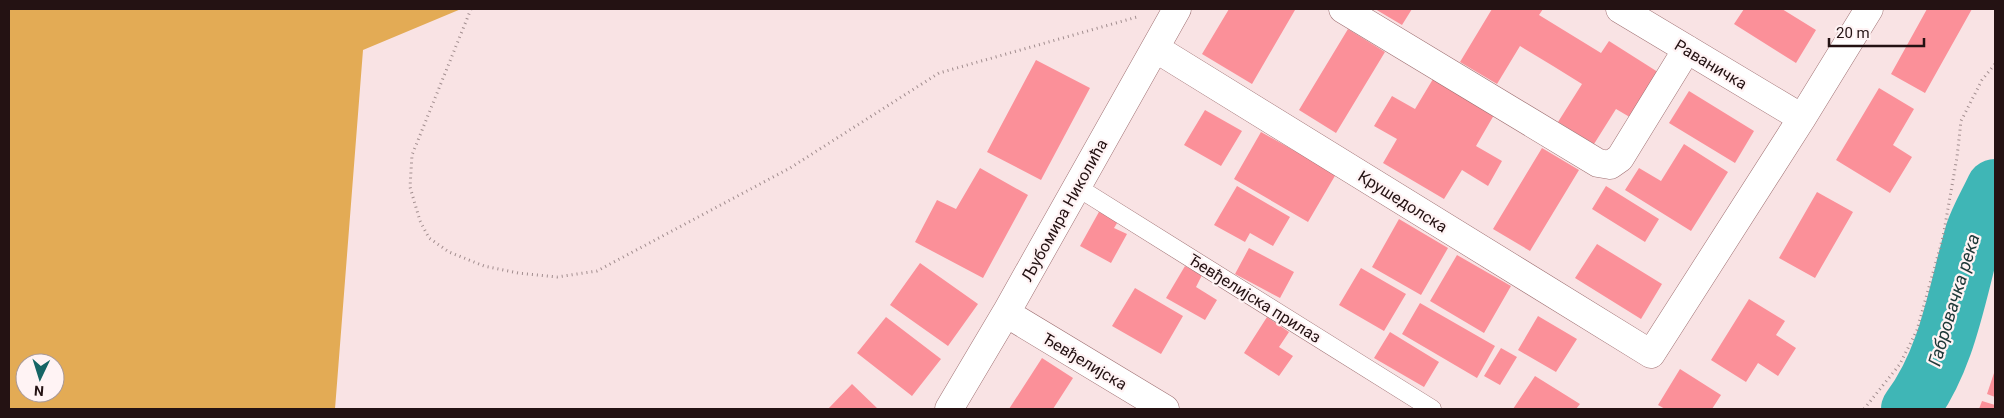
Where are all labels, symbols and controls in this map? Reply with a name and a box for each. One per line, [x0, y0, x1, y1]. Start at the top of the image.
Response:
scale bar [1829, 15, 1924, 47]
text: 20 m [1836, 24, 1870, 42]
street label: Раваничка [1671, 35, 1750, 93]
street label: Љубомира Николића [1017, 136, 1111, 285]
street label: Крушедолска [1355, 166, 1451, 236]
water label: Габровачка река [1923, 231, 1984, 368]
street label: Ђевђелијска прилаз [1185, 250, 1324, 347]
street label: Ђевђелијска [1039, 329, 1130, 394]
north arrow [15, 353, 65, 403]
text: N [34, 383, 45, 399]

